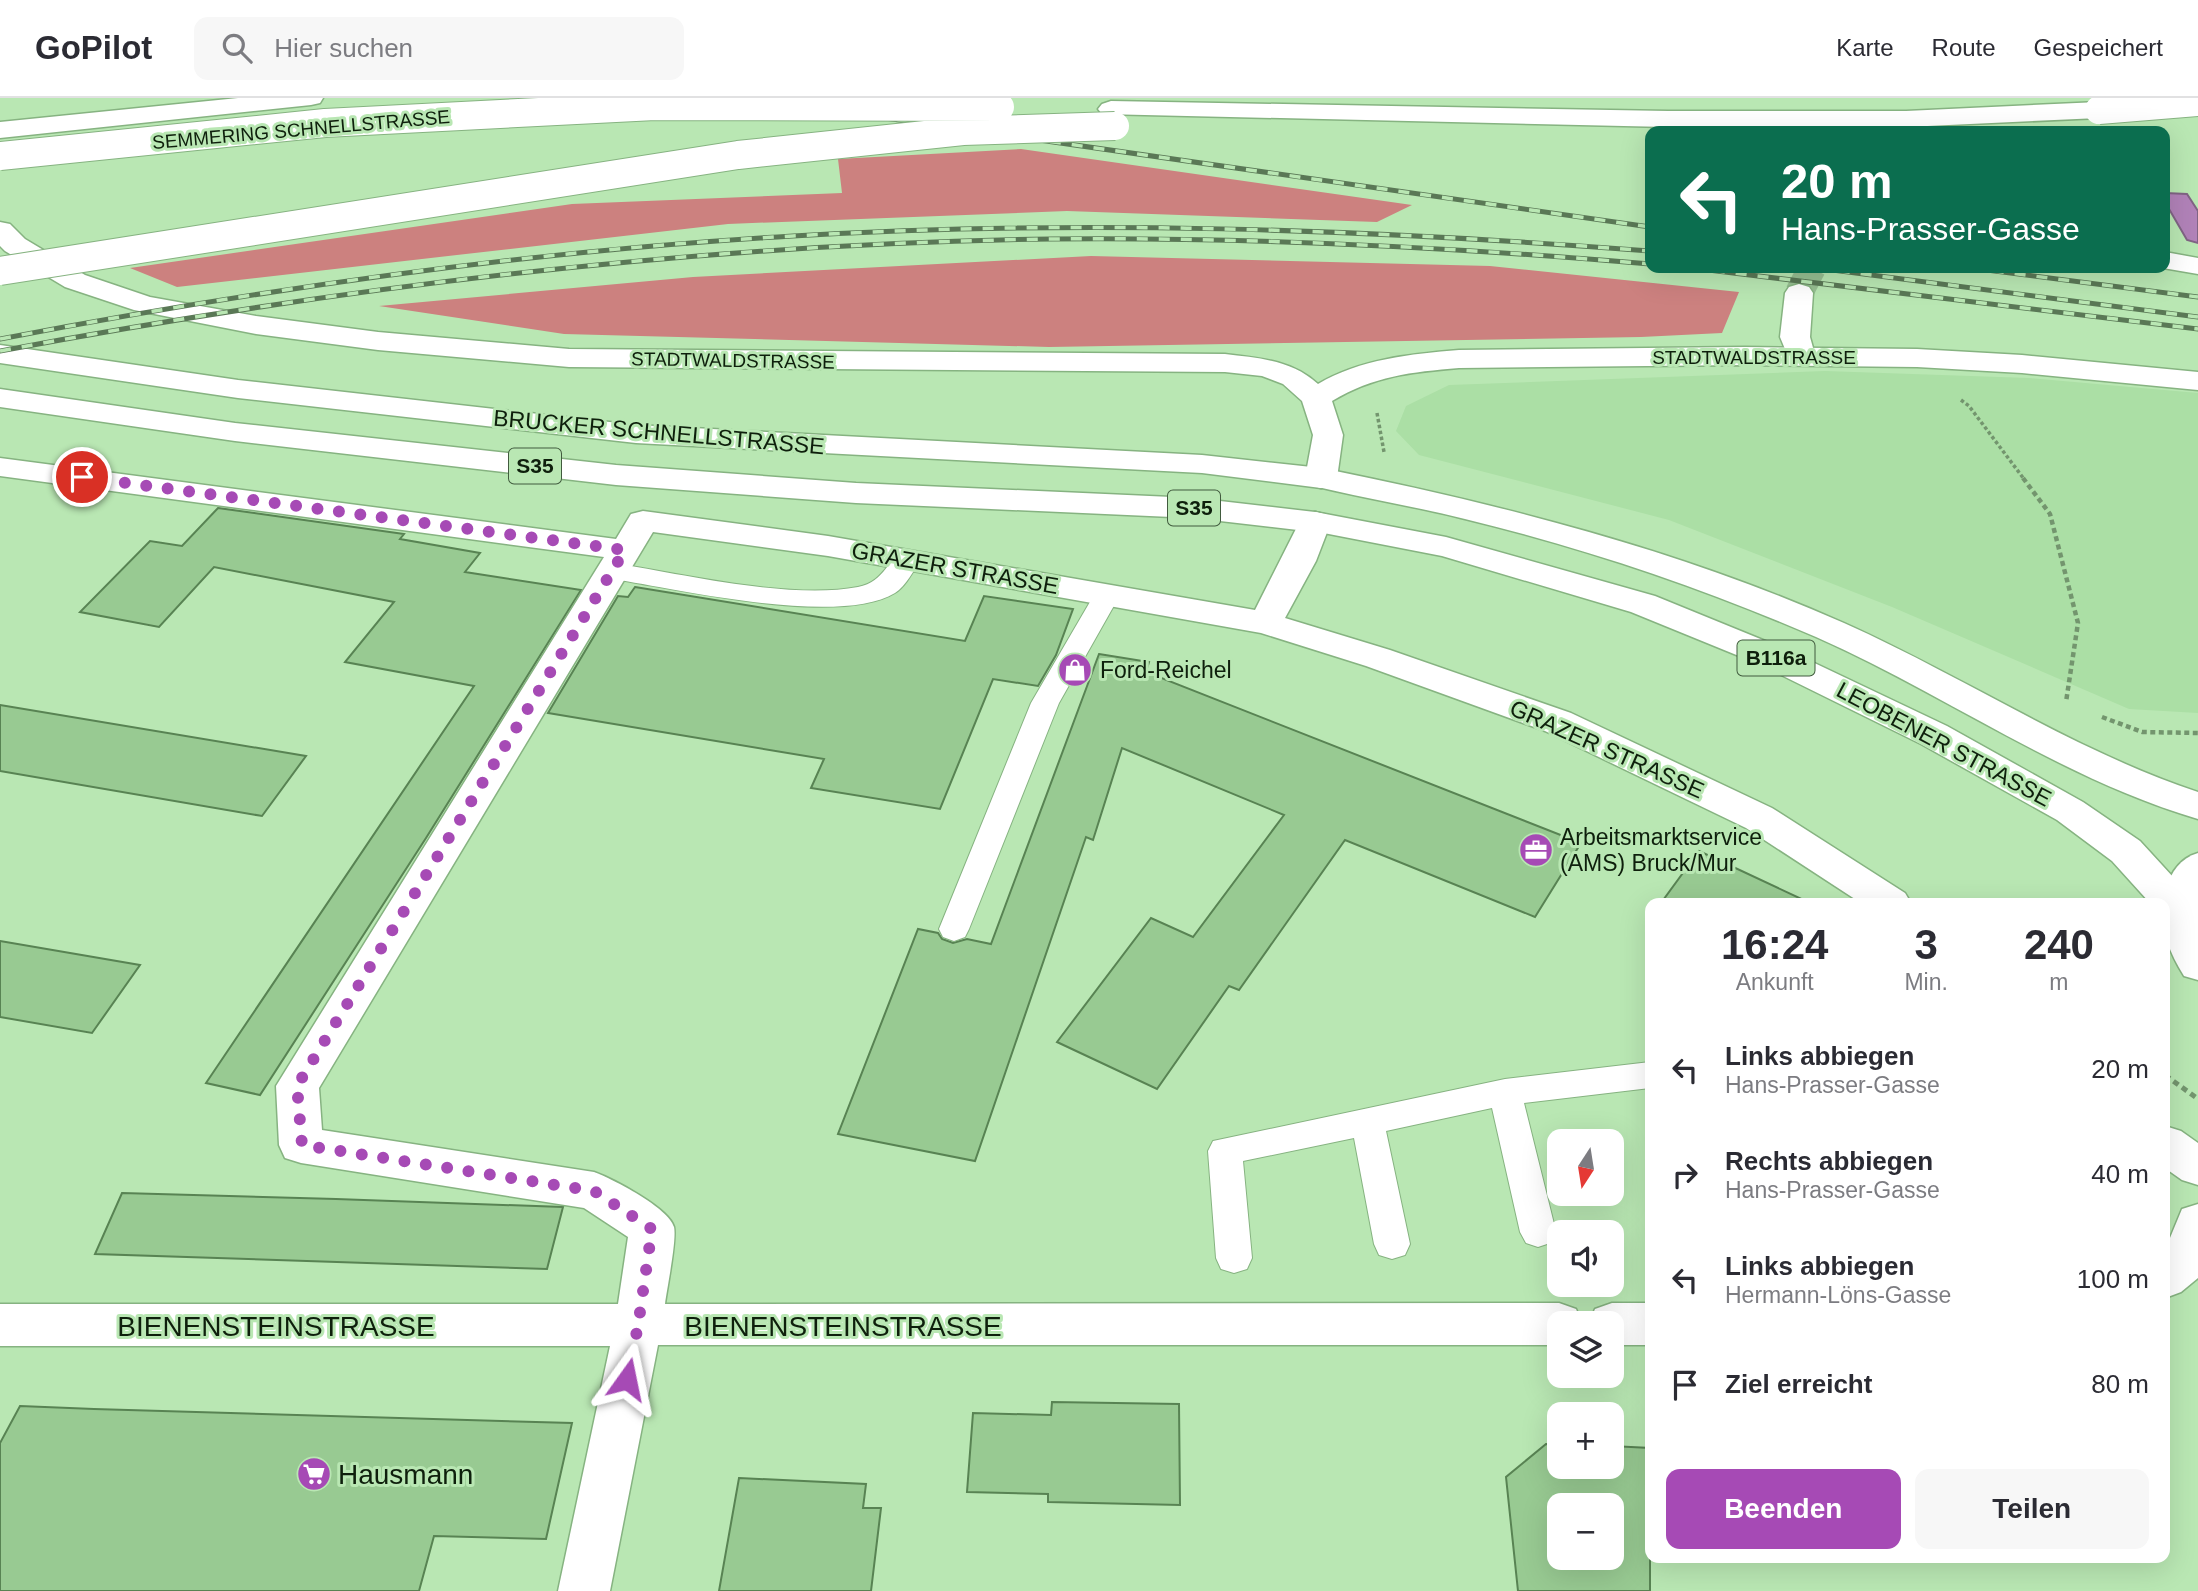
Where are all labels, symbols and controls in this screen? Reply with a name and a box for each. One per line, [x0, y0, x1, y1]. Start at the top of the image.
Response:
search box [194, 17, 684, 80]
text: GoPilot [35, 29, 152, 66]
icon: search [218, 29, 256, 67]
text: Hier suchen [274, 33, 413, 63]
text: Karte [1836, 34, 1894, 61]
text: Route [1932, 34, 1996, 61]
text: Gespeichert [2034, 34, 2163, 61]
street label: SEMMERING SCHNELLSTRASSE [151, 106, 451, 153]
icon: left [1666, 154, 1757, 245]
text: 20 m [1781, 154, 1893, 208]
text: Hans-Prasser-Gasse [1781, 211, 2080, 247]
street label: STADTWALDSTRASSE [1652, 347, 1856, 368]
street label: STADTWALDSTRASSE [631, 348, 835, 373]
street label: BRUCKER SCHNELLSTRASSE [492, 405, 826, 459]
pin [52, 447, 112, 507]
road number: S35 [509, 448, 561, 484]
icon: arrive [63, 458, 101, 496]
road number: S35 [1168, 490, 1220, 526]
street label: GRAZER STRASSE [850, 537, 1060, 599]
road number: B116a [1738, 640, 1814, 676]
shop icon: Ford-Reichel [1056, 651, 1094, 689]
place label: Ford-Reichel [1100, 657, 1232, 683]
street label: LEOBENER STRASSE [1832, 676, 2056, 812]
street label: GRAZER STRASSE [1506, 694, 1708, 804]
place label: Arbeitsmarktservice (AMS) Bruck/Mur [1560, 824, 1762, 876]
office icon: Arbeitsmarktservice (AMS) Bruck/Mur [1517, 831, 1555, 869]
text: 16:24 [1721, 921, 1828, 968]
text: 3 [1914, 921, 1938, 968]
text: 240 [2024, 921, 2094, 968]
text: Ankunft [1736, 969, 1814, 995]
text: Min. [1904, 969, 1948, 995]
text: m [2049, 969, 2069, 995]
text: Links abbiegen [1725, 1041, 1914, 1071]
icon: left [1666, 1051, 1704, 1089]
text: 20 m [2091, 1054, 2149, 1084]
text: Hans-Prasser-Gasse [1725, 1072, 1940, 1098]
north arrow [1547, 1129, 1624, 1206]
map controls [1547, 1129, 1624, 1570]
text: Rechts abbiegen [1725, 1146, 1933, 1176]
icon: right [1666, 1156, 1704, 1194]
text: 40 m [2091, 1159, 2149, 1189]
text: Hans-Prasser-Gasse [1725, 1177, 1940, 1203]
button: sound [1547, 1220, 1624, 1297]
text: Links abbiegen [1725, 1251, 1914, 1281]
icon: left [1666, 1261, 1704, 1299]
text: 100 m [2077, 1264, 2149, 1294]
text: Hermann-Löns-Gasse [1725, 1282, 1951, 1308]
street label: BIENENSTEINSTRASSE [117, 1311, 435, 1342]
street label: BIENENSTEINSTRASSE [684, 1311, 1002, 1342]
button: layers [1547, 1311, 1624, 1388]
position arrow [590, 1342, 664, 1416]
icon: arrive [1666, 1366, 1704, 1404]
text: Ziel erreicht [1725, 1369, 1872, 1399]
text: 80 m [2091, 1369, 2149, 1399]
button: + [1547, 1402, 1624, 1479]
supermarket icon: Hausmann [295, 1455, 333, 1493]
place label: Hausmann [338, 1459, 473, 1490]
button: Beenden [1666, 1469, 1901, 1549]
button: Teilen [1915, 1469, 2149, 1549]
button: − [1547, 1493, 1624, 1570]

